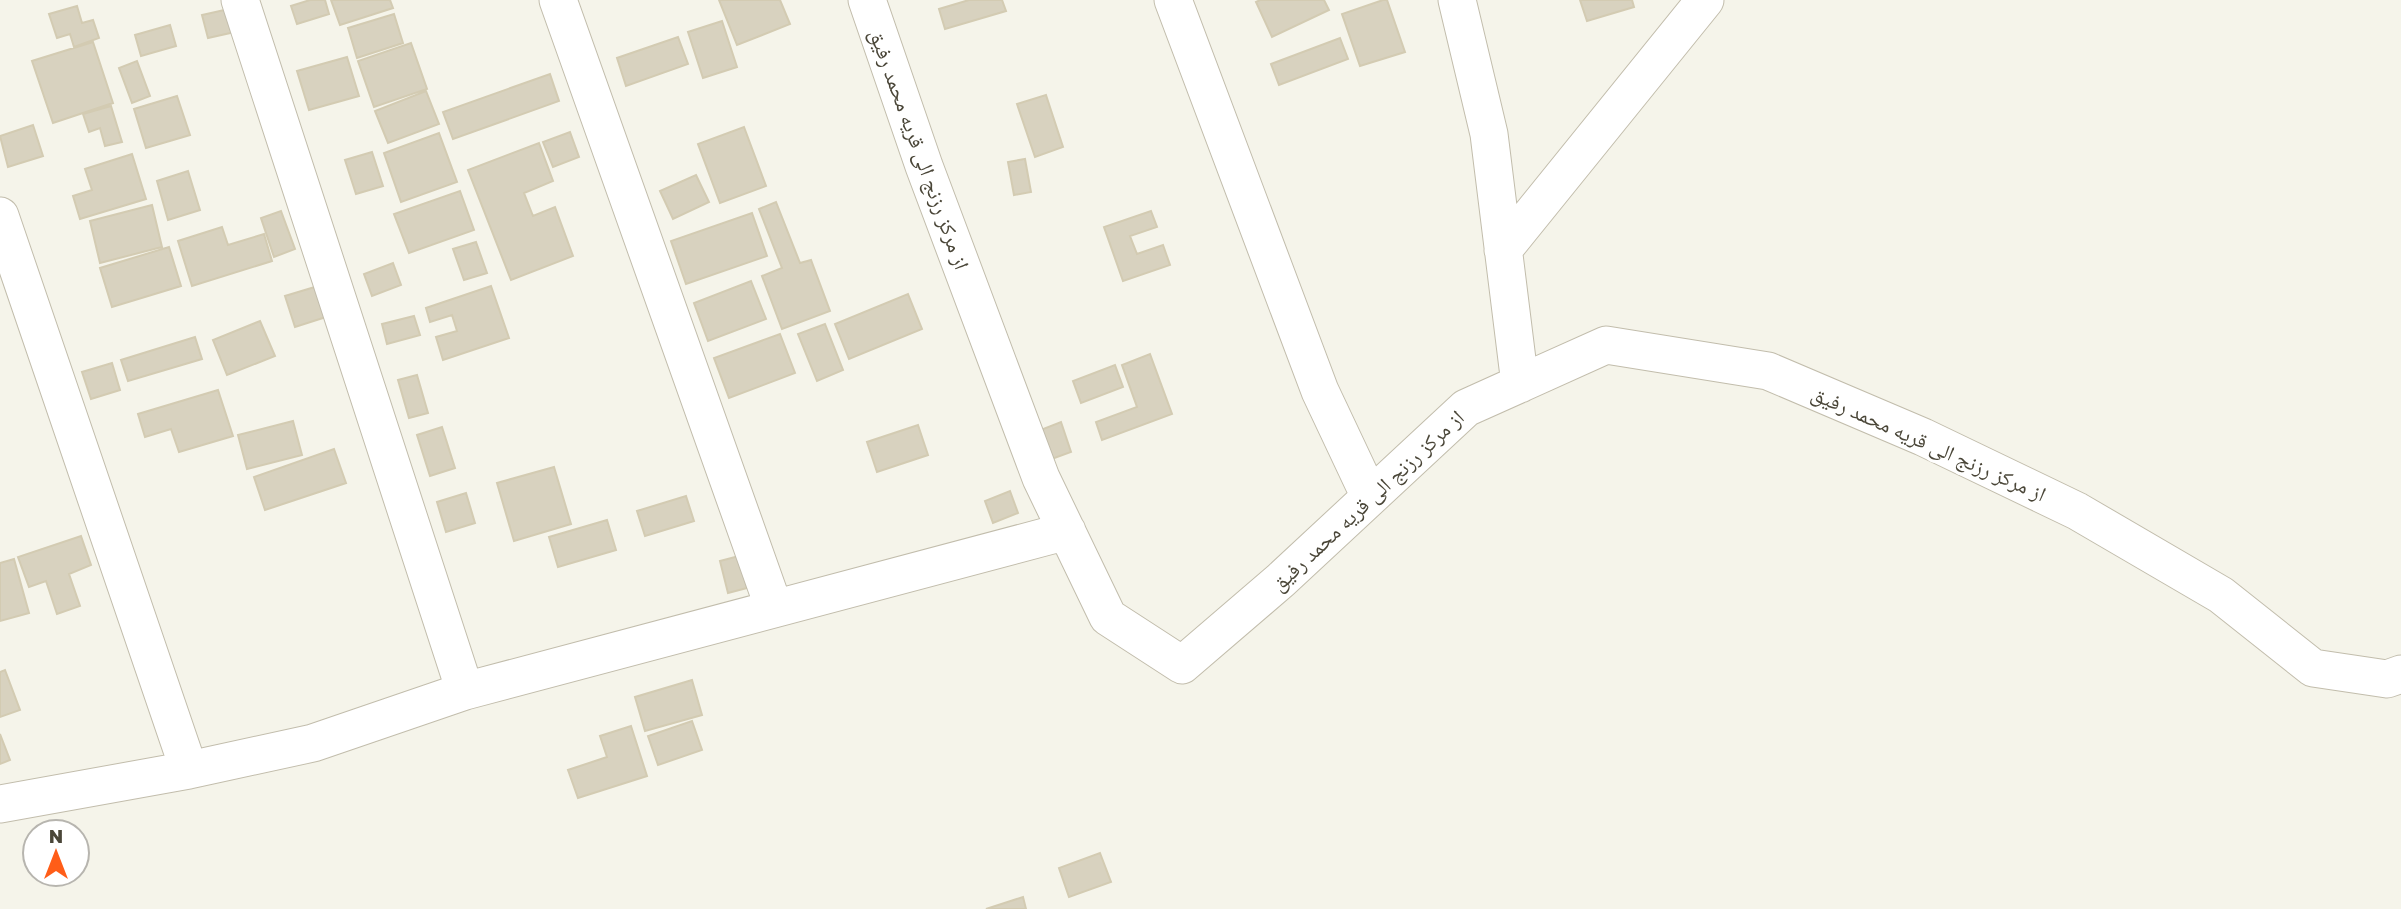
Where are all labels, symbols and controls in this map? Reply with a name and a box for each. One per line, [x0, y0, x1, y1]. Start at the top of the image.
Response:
street label: از مرکز رزنج الی قریه محمد رفیق [863, 25, 976, 273]
street label: از مرکز رزنج الی قریه محمد رفیق [1807, 379, 2050, 507]
street label: از مرکز رزنج الی قریه محمد رفیق [1265, 404, 1469, 597]
north arrow [21, 818, 91, 888]
text: N [49, 824, 63, 847]

